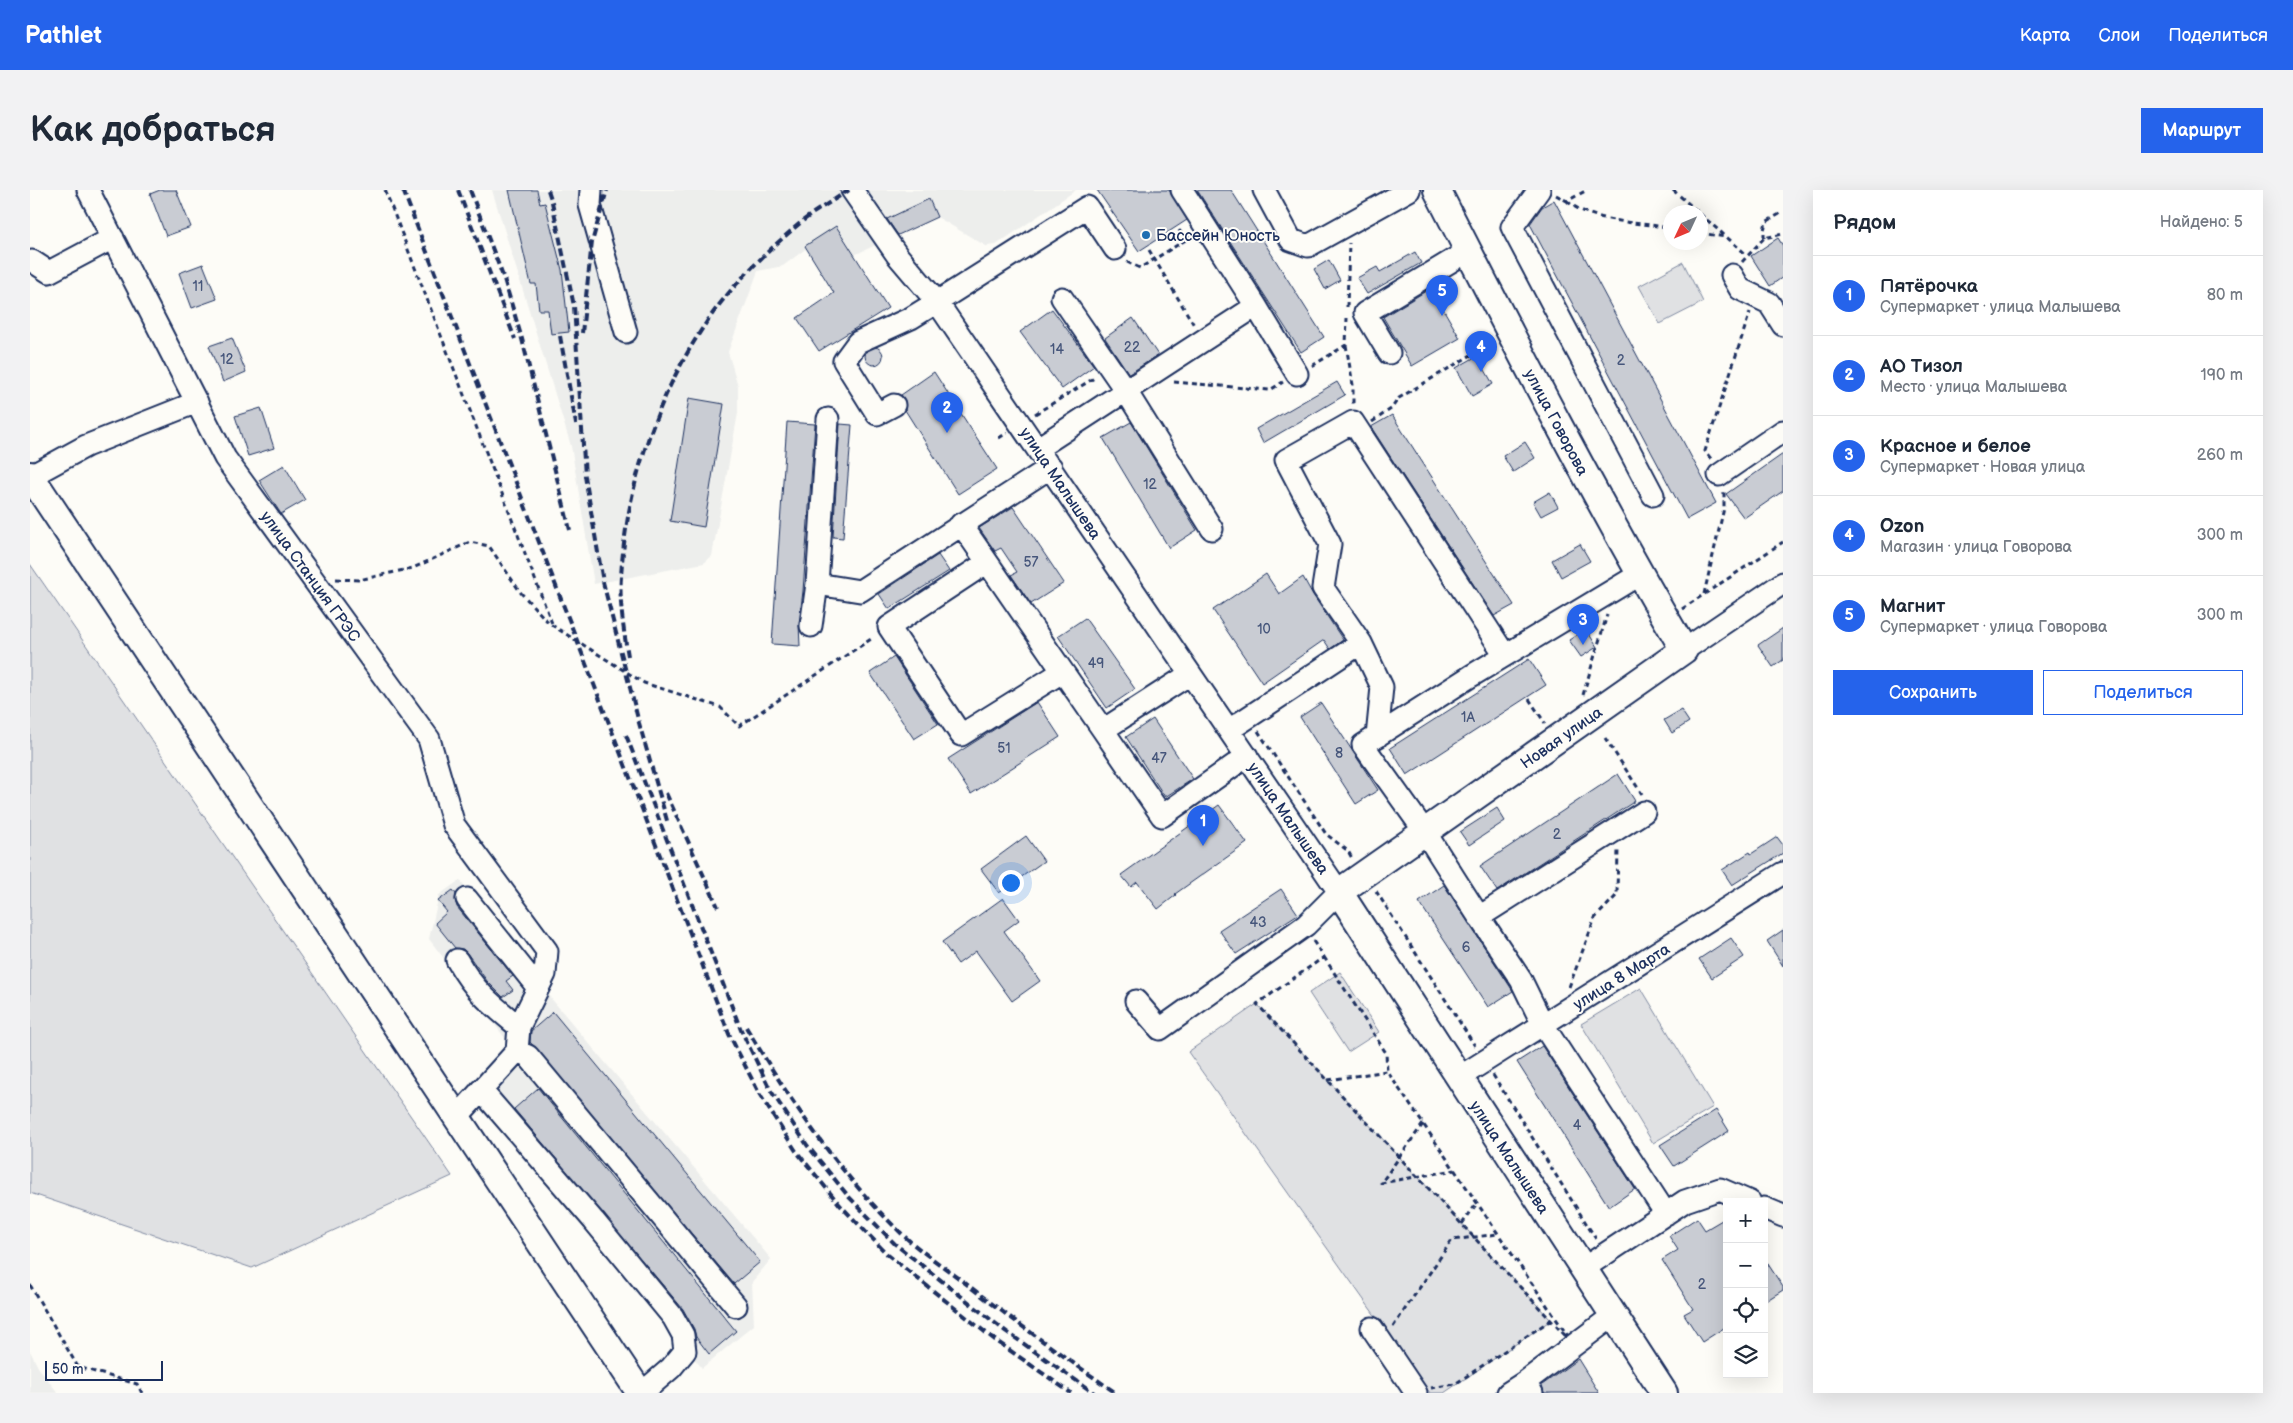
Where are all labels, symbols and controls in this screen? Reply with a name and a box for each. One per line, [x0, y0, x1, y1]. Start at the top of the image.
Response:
text: Pathlet [25, 21, 102, 50]
text: Карта [2020, 25, 2070, 46]
text: Слои [2098, 25, 2140, 46]
text: Поделиться [2168, 25, 2268, 46]
button: Маршрут [2141, 108, 2263, 153]
text: Как добраться [30, 109, 276, 152]
north arrow [1663, 205, 1708, 250]
text: Рядом [1833, 210, 1896, 235]
text: Найдено: 5 [2160, 213, 2243, 232]
place label: Бассейн Юность [1156, 227, 1280, 246]
marker: Бассейн Юность [1140, 229, 1152, 241]
pin: 5 [1426, 275, 1458, 316]
text: Пятёрочка [1880, 275, 1978, 298]
house number: 11 [193, 278, 203, 295]
text: 1 [1846, 286, 1852, 305]
text: 80 m [2207, 286, 2243, 305]
text: Супермаркет · улица Малышева [1880, 298, 2121, 317]
pin: 4 [1465, 331, 1497, 372]
house number: 22 [1124, 339, 1141, 356]
house number: 14 [1050, 341, 1064, 358]
house number: 12 [220, 351, 235, 368]
house number: 2 [1617, 352, 1626, 369]
text: АО Тизол [1880, 355, 1963, 378]
street label: улица Говорова [1520, 366, 1592, 480]
text: 2 [1844, 366, 1854, 385]
text: 190 m [2201, 366, 2243, 385]
text: Место · улица Малышева [1880, 378, 2067, 397]
pin: 2 [931, 392, 963, 433]
street label: улица Малышева [1015, 424, 1105, 544]
text: Красное и белое [1880, 435, 2031, 458]
text: 3 [1844, 446, 1854, 465]
text: 260 m [2197, 446, 2243, 465]
text: Супермаркет · Новая улица [1880, 458, 2085, 477]
house number: 12 [1143, 476, 1158, 493]
street label: улица Станция ГРЭС [256, 508, 364, 646]
text: Ozon [1880, 515, 1924, 538]
text: 4 [1844, 526, 1854, 545]
text: 300 m [2197, 526, 2243, 545]
text: Магазин · улица Говорова [1880, 538, 2072, 557]
house number: 57 [1024, 554, 1039, 571]
text: Магнит [1880, 595, 1945, 618]
pin: 3 [1567, 604, 1599, 645]
text: 5 [1844, 606, 1854, 625]
text: 300 m [2197, 606, 2243, 625]
text: Супермаркет · улица Говорова [1880, 618, 2107, 637]
house number: 10 [1257, 621, 1271, 638]
house number: 49 [1088, 655, 1104, 672]
button: Сохранить [1833, 670, 2033, 715]
button: Поделиться [2043, 670, 2243, 715]
street label: Новая улица [1517, 703, 1607, 773]
house number: 1А [1461, 709, 1475, 726]
house number: 51 [997, 740, 1011, 757]
house number: 8 [1335, 745, 1343, 762]
house number: 47 [1151, 750, 1167, 767]
street label: улица Малышева [1243, 759, 1333, 879]
pin: 1 [1187, 805, 1219, 846]
house number: 2 [1553, 826, 1562, 843]
your location [998, 870, 1024, 896]
house number: 43 [1249, 914, 1267, 931]
house number: 6 [1462, 939, 1471, 956]
street label: улица 8 Марта [1570, 940, 1674, 1015]
street label: улица Малышева [1465, 1098, 1553, 1218]
house number: 4 [1573, 1117, 1582, 1134]
map controls [1723, 1198, 1768, 1378]
button: + [1723, 1198, 1768, 1243]
button: − [1723, 1243, 1768, 1288]
house number: 2 [1698, 1276, 1707, 1293]
button: locate [1723, 1288, 1768, 1333]
button: layers [1723, 1333, 1768, 1378]
scale bar [45, 1358, 162, 1381]
text: 50 m [52, 1361, 84, 1378]

